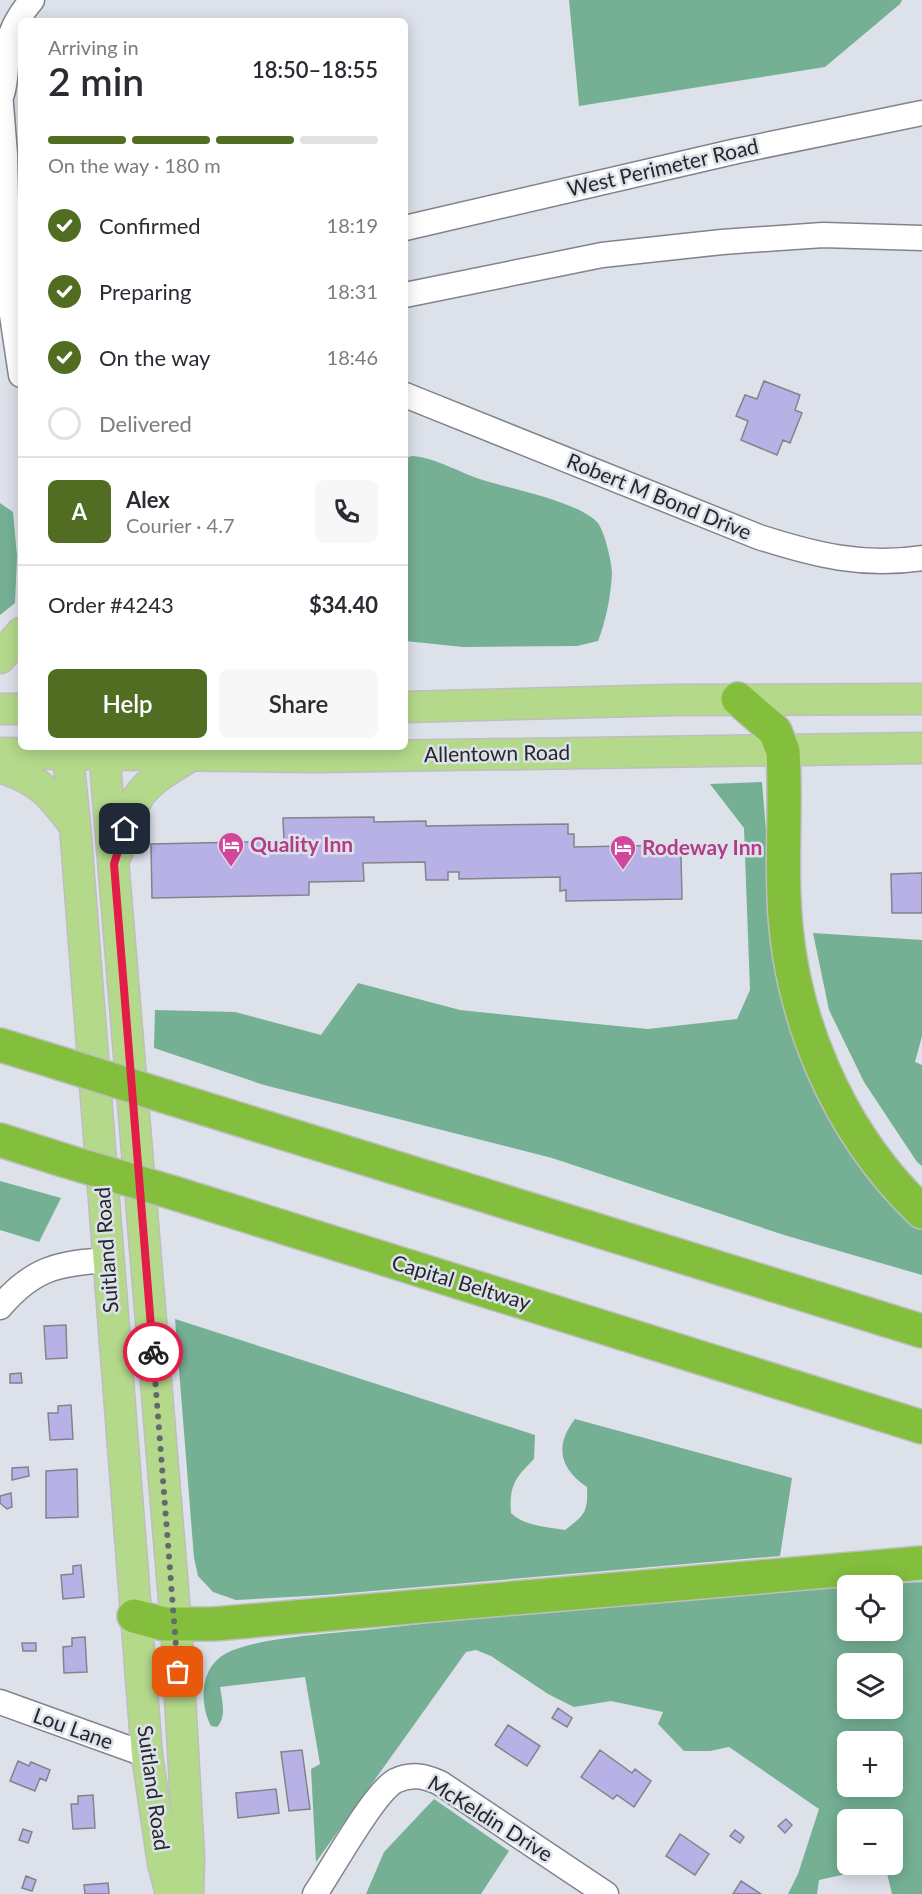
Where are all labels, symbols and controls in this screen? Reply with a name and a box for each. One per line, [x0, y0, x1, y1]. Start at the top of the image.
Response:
text: Arriving in [48, 35, 139, 59]
text: 18:50–18:55 [252, 56, 378, 83]
text: 2 min [48, 58, 144, 104]
street label: West Perimeter Road [565, 132, 761, 201]
text: On the way · 180 m [48, 153, 221, 177]
icon: check [48, 209, 81, 242]
text: Confirmed [99, 212, 201, 239]
text: 18:19 [327, 213, 378, 237]
icon: check [48, 275, 81, 308]
text: Preparing [99, 278, 191, 305]
text: 18:31 [327, 279, 378, 303]
icon: check [48, 341, 81, 374]
text: On the way [99, 344, 210, 371]
text: 18:46 [327, 345, 378, 369]
text: Delivered [99, 410, 192, 437]
street label: Robert M Bond Drive [564, 447, 756, 544]
button: phone [315, 480, 378, 543]
text: Alex [126, 486, 170, 513]
text: A [72, 498, 87, 525]
text: Courier · 4.7 [126, 513, 235, 537]
text: Order #4243 [48, 591, 174, 618]
text: $34.40 [309, 591, 378, 618]
button: Help [48, 669, 207, 738]
button: Share [219, 669, 378, 738]
street label: Allentown Road [424, 739, 570, 766]
pin [99, 803, 150, 854]
icon: home [108, 812, 141, 845]
hotel icon: Quality Inn [216, 830, 246, 868]
place label: Quality Inn [250, 831, 353, 856]
hotel icon: Rodeway Inn [608, 833, 638, 871]
place label: Rodeway Inn [642, 834, 762, 859]
street label: Suitland Road [89, 1186, 122, 1314]
street label: Capital Beltway [389, 1249, 534, 1315]
courier [123, 1322, 183, 1382]
icon: bike [137, 1336, 170, 1369]
map controls [837, 1575, 903, 1875]
button: locate [837, 1575, 903, 1641]
pin [152, 1646, 203, 1697]
button: layers [837, 1653, 903, 1719]
icon: bag [161, 1655, 194, 1688]
street label: Lou Lane [30, 1702, 117, 1754]
street label: Suitland Road [133, 1724, 176, 1852]
button: + [837, 1731, 903, 1797]
street label: McKeldin Drive [424, 1769, 558, 1866]
button: − [837, 1809, 903, 1875]

